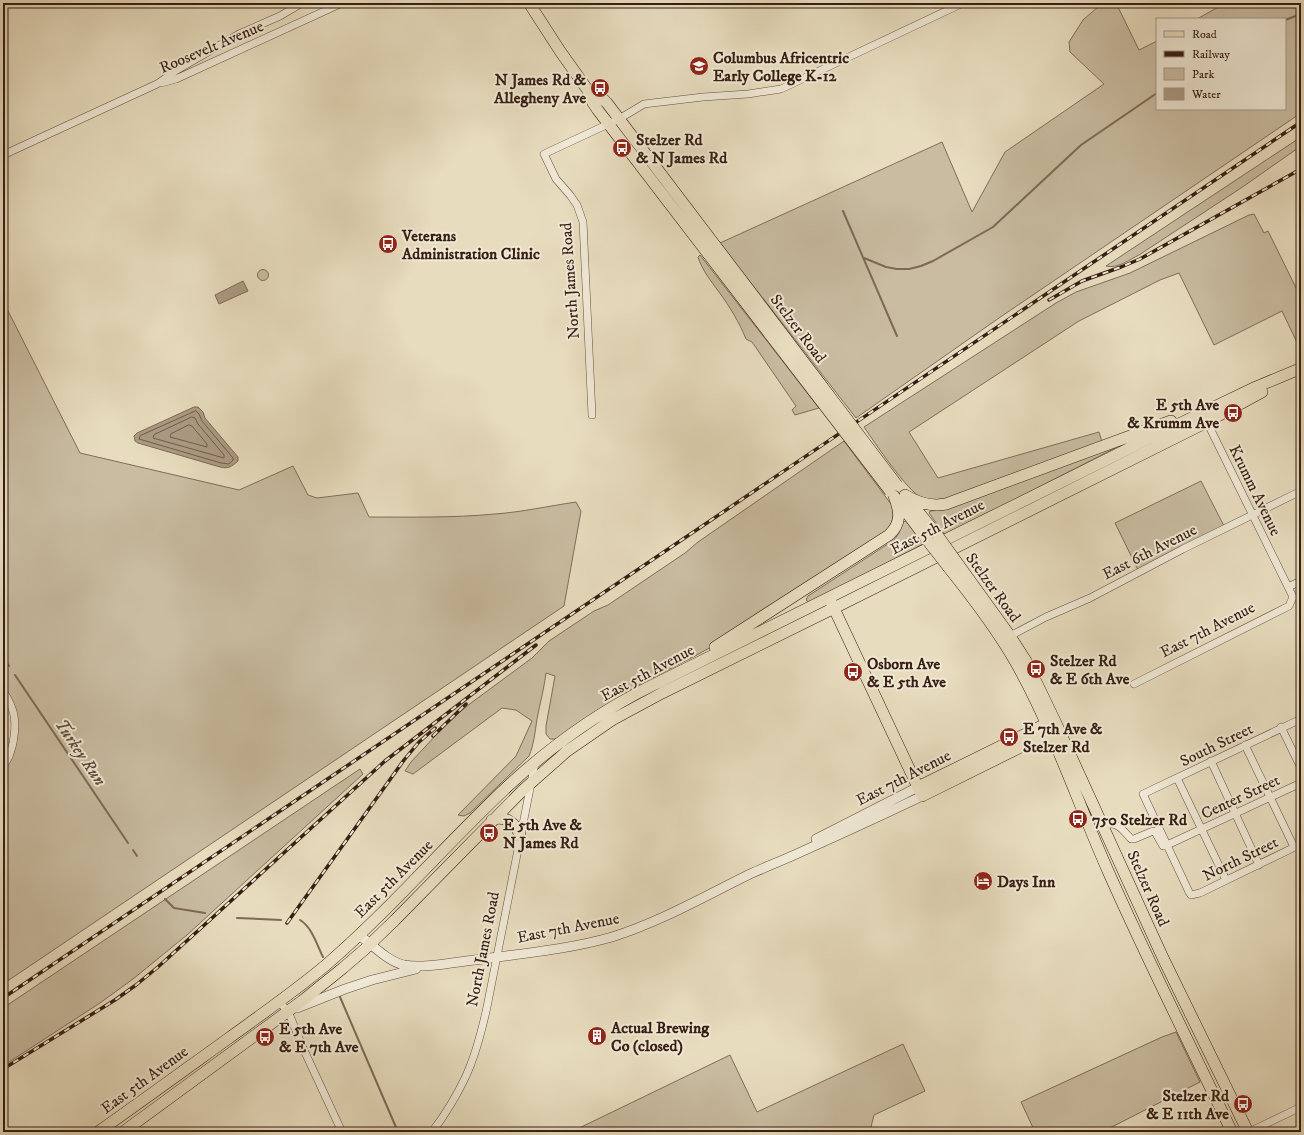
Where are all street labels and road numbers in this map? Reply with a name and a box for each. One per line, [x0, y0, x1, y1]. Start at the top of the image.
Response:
street label: Roosevelt Avenue [156, 16, 267, 78]
street label: North James Road [556, 222, 584, 340]
street label: Stelzer Road [766, 290, 831, 367]
street label: Krumm Avenue [1225, 442, 1286, 539]
street label: East 5th Avenue [887, 494, 988, 559]
street label: East 6th Avenue [1099, 519, 1200, 584]
street label: Stelzer Road [961, 549, 1025, 626]
street label: East 7th Avenue [1157, 597, 1258, 662]
street label: East 5th Avenue [597, 640, 698, 706]
street label: South Street [1177, 719, 1256, 771]
street label: East 7th Avenue [853, 745, 954, 810]
street label: Center Street [1198, 770, 1283, 824]
street label: North Street [1200, 832, 1281, 886]
street label: East 5th Avenue [350, 835, 437, 922]
street label: Stelzer Road [1122, 847, 1174, 929]
street label: North James Road [462, 890, 504, 1008]
street label: East 7th Avenue [515, 908, 621, 948]
street label: East 5th Avenue [97, 1041, 192, 1118]

